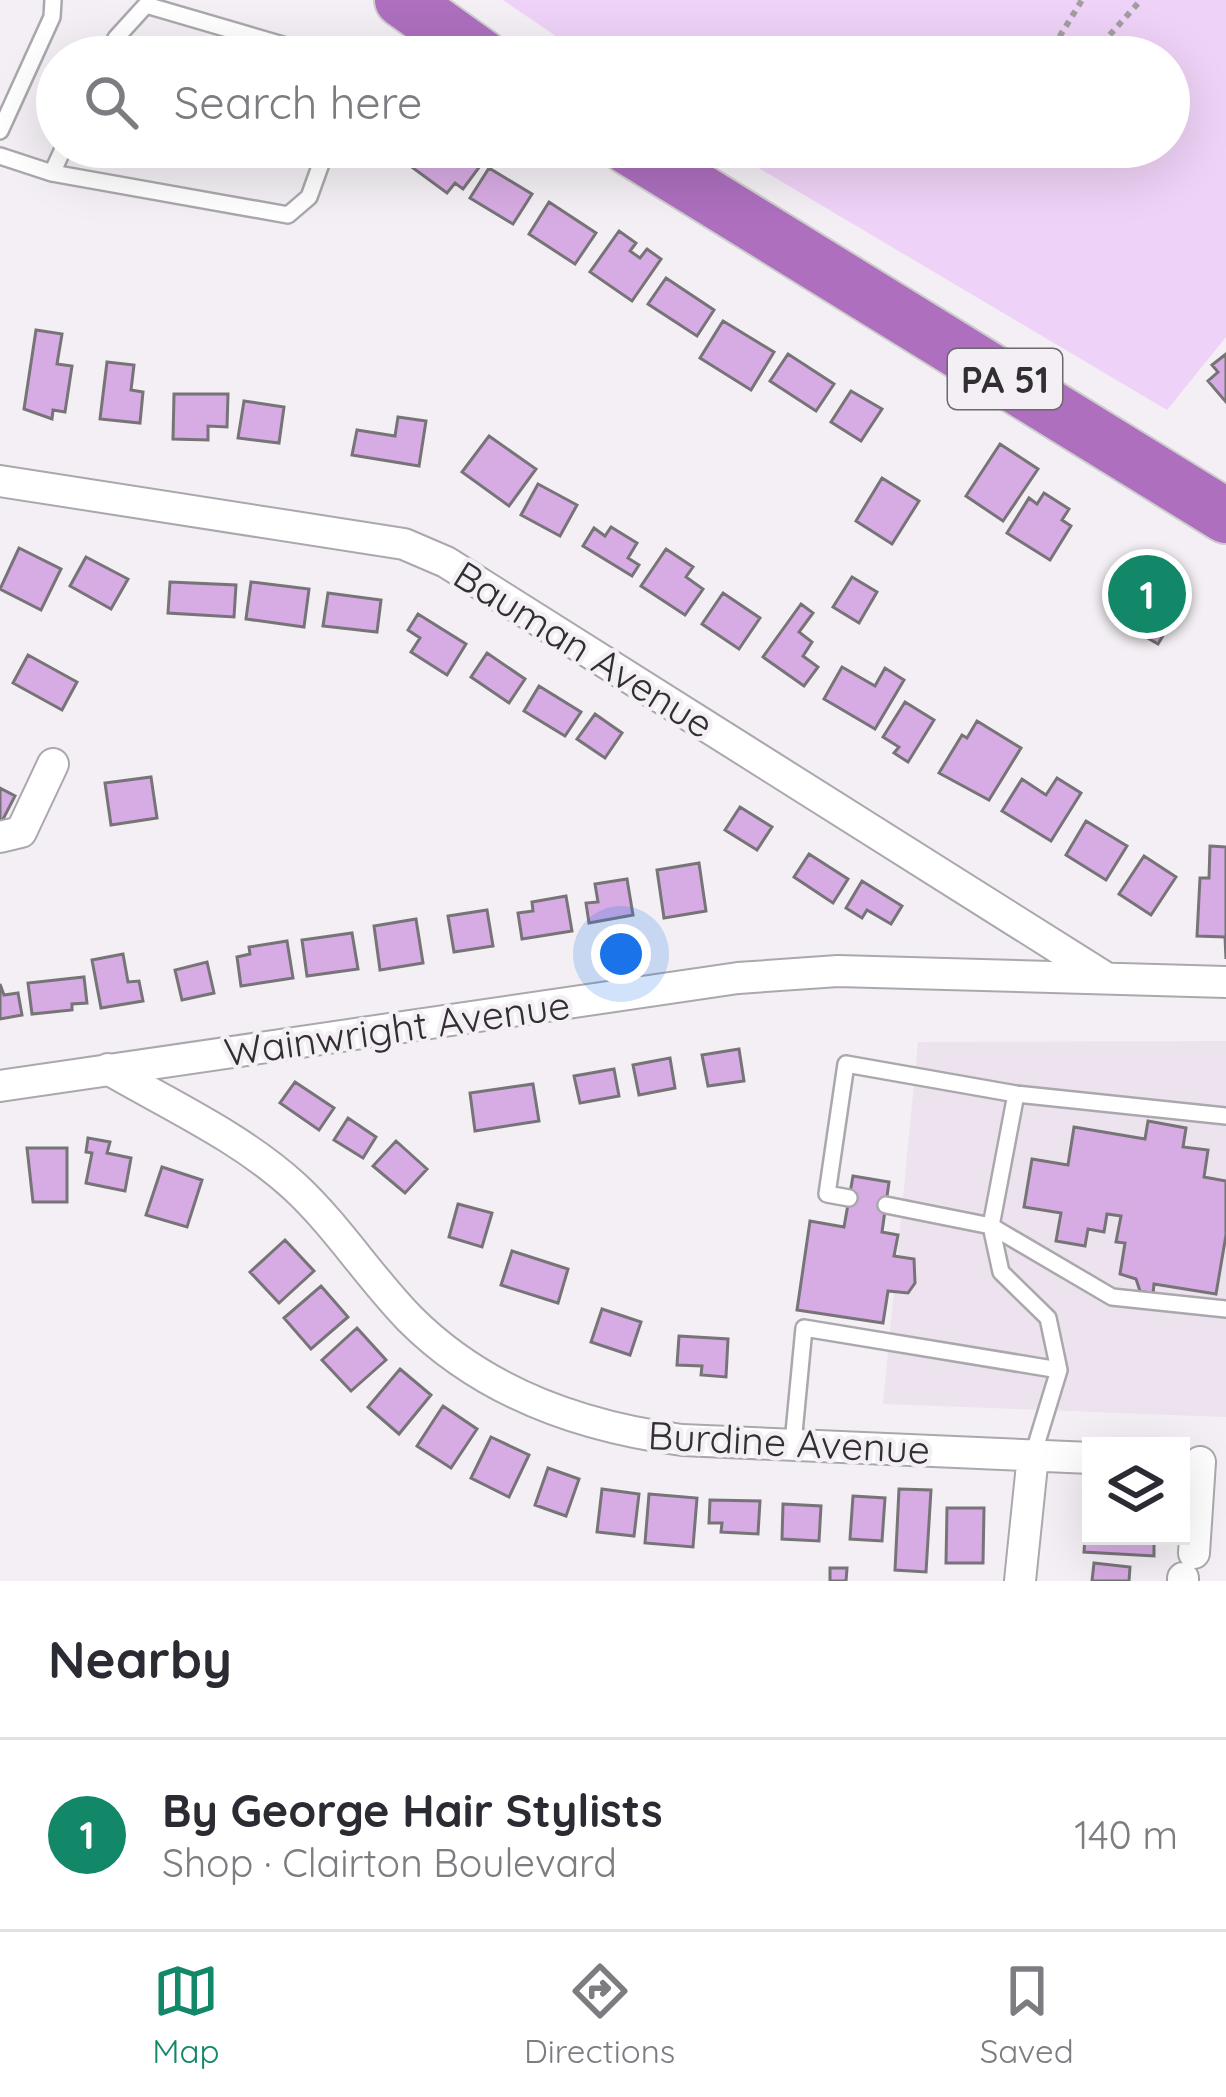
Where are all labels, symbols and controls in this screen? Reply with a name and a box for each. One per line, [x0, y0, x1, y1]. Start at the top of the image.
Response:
search box [36, 36, 1190, 168]
icon: search [78, 69, 144, 135]
text: Search here [174, 74, 422, 130]
road number: PA 51 [948, 349, 1062, 409]
pin: 1 [1108, 549, 1186, 639]
street label: Bauman Avenue [445, 550, 723, 748]
your location [591, 924, 651, 984]
street label: Wainwright Avenue [221, 980, 573, 1076]
street label: Burdine Avenue [647, 1410, 931, 1474]
map controls [1082, 1437, 1190, 1545]
button: layers [1082, 1437, 1190, 1545]
text: Nearby [48, 1627, 232, 1691]
text: By George Hair Stylists [162, 1782, 663, 1838]
text: 1 [79, 1810, 95, 1859]
text: 140 m [1074, 1810, 1178, 1859]
text: Shop · Clairton Boulevard [162, 1838, 617, 1887]
tab: Map [152, 1958, 220, 2071]
tab: Directions [524, 1958, 675, 2071]
tab: Saved [980, 1958, 1074, 2071]

